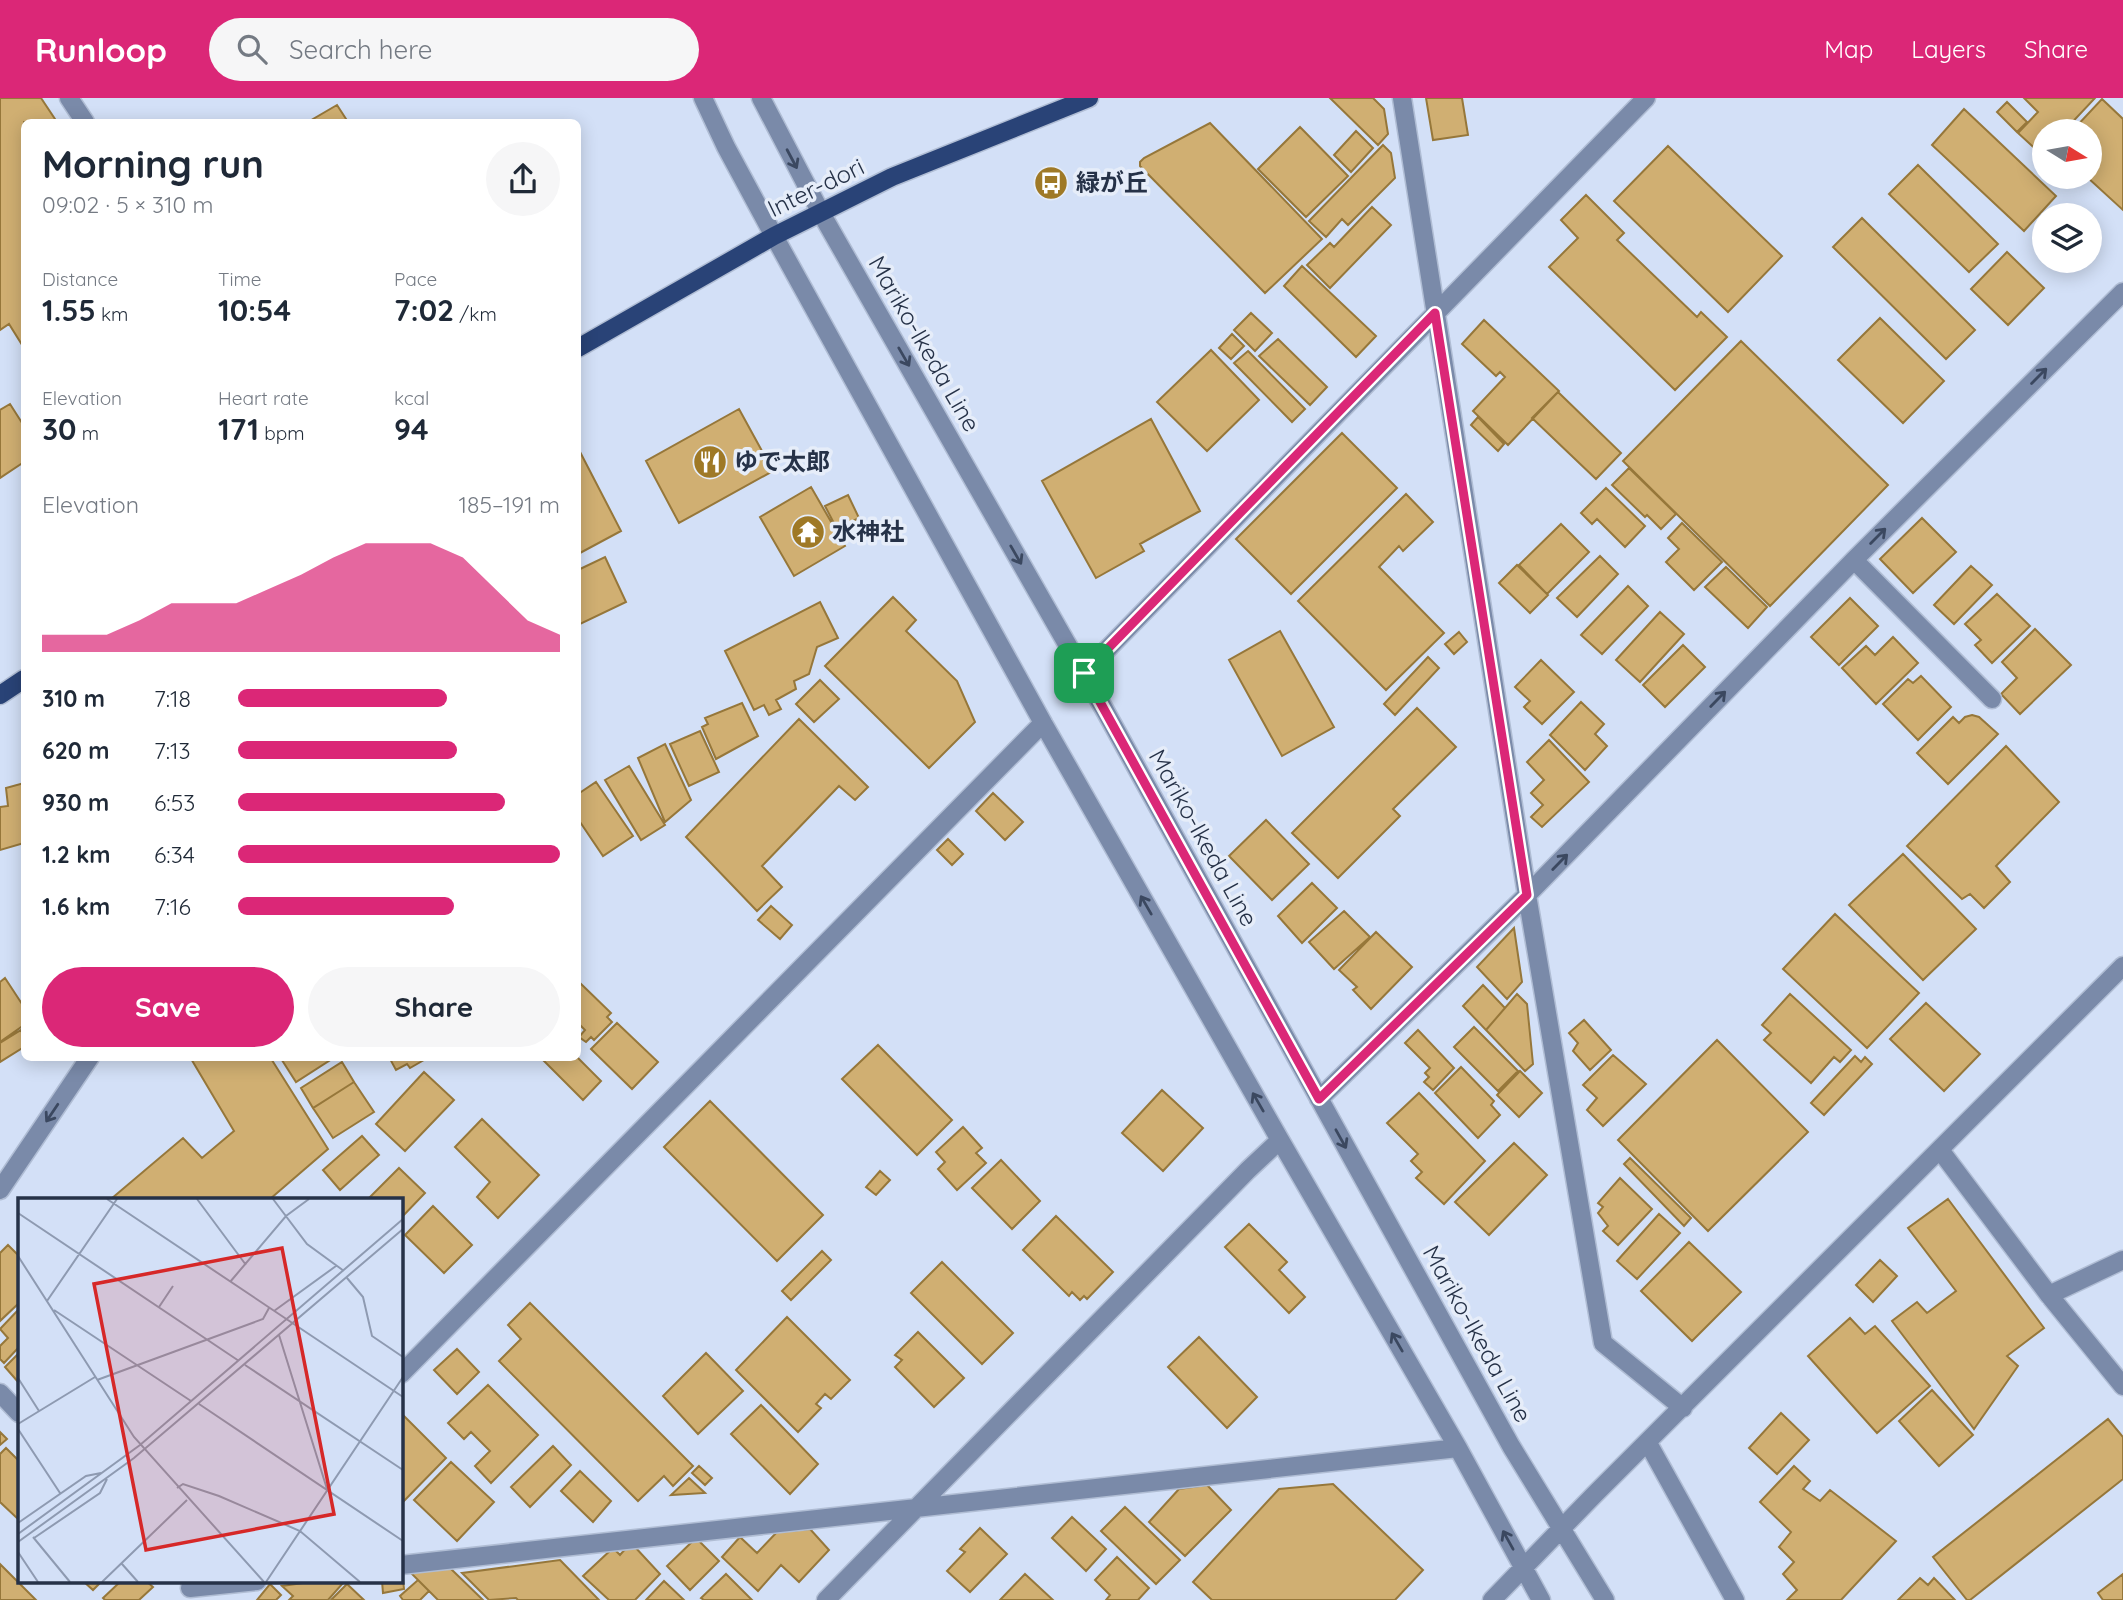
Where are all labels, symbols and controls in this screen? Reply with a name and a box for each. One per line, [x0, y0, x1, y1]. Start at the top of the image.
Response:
search box [209, 18, 699, 81]
text: Runloop [35, 29, 167, 70]
icon: search [233, 30, 271, 68]
text: Search here [289, 33, 432, 66]
text: Map [1824, 34, 1873, 64]
text: Layers [1911, 34, 1986, 64]
text: Share [2024, 34, 2088, 64]
north arrow [2032, 119, 2102, 189]
map controls [2032, 119, 2102, 273]
text: Morning run [42, 140, 264, 188]
button: share [486, 142, 560, 216]
one-way arrow [786, 148, 799, 169]
street label: Inter-dori [762, 151, 869, 223]
bus stop icon: 緑が丘 [1032, 164, 1070, 202]
place label: 緑が丘 [1076, 167, 1148, 197]
text: 09:02 · 5 × 310 m [42, 190, 214, 219]
button: layers [2032, 203, 2102, 273]
street label: Mariko-Ikeda Line [862, 250, 987, 437]
text: Distance [42, 267, 118, 291]
text: Time [218, 267, 262, 291]
text: Pace [394, 267, 437, 291]
text: 1.55 [42, 291, 96, 329]
text: 10:54 [218, 291, 291, 329]
text: 7:02 [394, 291, 454, 329]
text: km [96, 302, 128, 326]
text: /km [454, 302, 497, 326]
one-way arrow [897, 347, 911, 367]
one-way arrow [2030, 367, 2047, 384]
text: Elevation [42, 386, 122, 410]
text: Heart rate [218, 386, 309, 410]
text: kcal [394, 386, 429, 410]
text: 30 [42, 410, 77, 448]
text: 171 [218, 410, 259, 448]
text: 94 [394, 410, 429, 448]
text: m [77, 421, 99, 445]
text: bpm [259, 421, 305, 445]
restaurant icon: ゆで太郎 [691, 443, 729, 481]
place label: ゆで太郎 [734, 446, 830, 476]
text: Elevation [42, 490, 139, 519]
text: 185–191 m [459, 490, 560, 519]
temple icon: 水神社 [789, 513, 827, 551]
place label: 水神社 [832, 516, 904, 546]
one-way arrow [1869, 528, 1886, 545]
one-way arrow [1009, 544, 1023, 564]
pin [1054, 643, 1114, 703]
icon: arrive [1065, 654, 1103, 692]
text: 310 m [42, 684, 105, 713]
text: 7:18 [154, 684, 191, 713]
one-way arrow [1710, 691, 1727, 708]
text: 620 m [42, 736, 110, 765]
text: 7:13 [154, 736, 191, 765]
street label: Mariko-Ikeda Line [1143, 744, 1265, 931]
text: 930 m [42, 788, 109, 817]
text: 6:53 [154, 788, 195, 817]
text: 1.2 km [42, 840, 111, 869]
text: 6:34 [154, 840, 195, 869]
one-way arrow [1551, 854, 1568, 871]
text: 1.6 km [42, 892, 110, 921]
text: 7:16 [154, 892, 191, 921]
one-way arrow [1139, 895, 1153, 915]
button: Save [42, 967, 294, 1047]
button: Share [308, 967, 560, 1047]
one-way arrow [1251, 1093, 1265, 1113]
one-way arrow [45, 1103, 59, 1123]
one-way arrow [1335, 1128, 1348, 1149]
inset map [18, 1198, 402, 1582]
street label: Mariko-Ikeda Line [1417, 1240, 1539, 1427]
one-way arrow [1389, 1332, 1403, 1352]
one-way arrow [1500, 1531, 1514, 1551]

